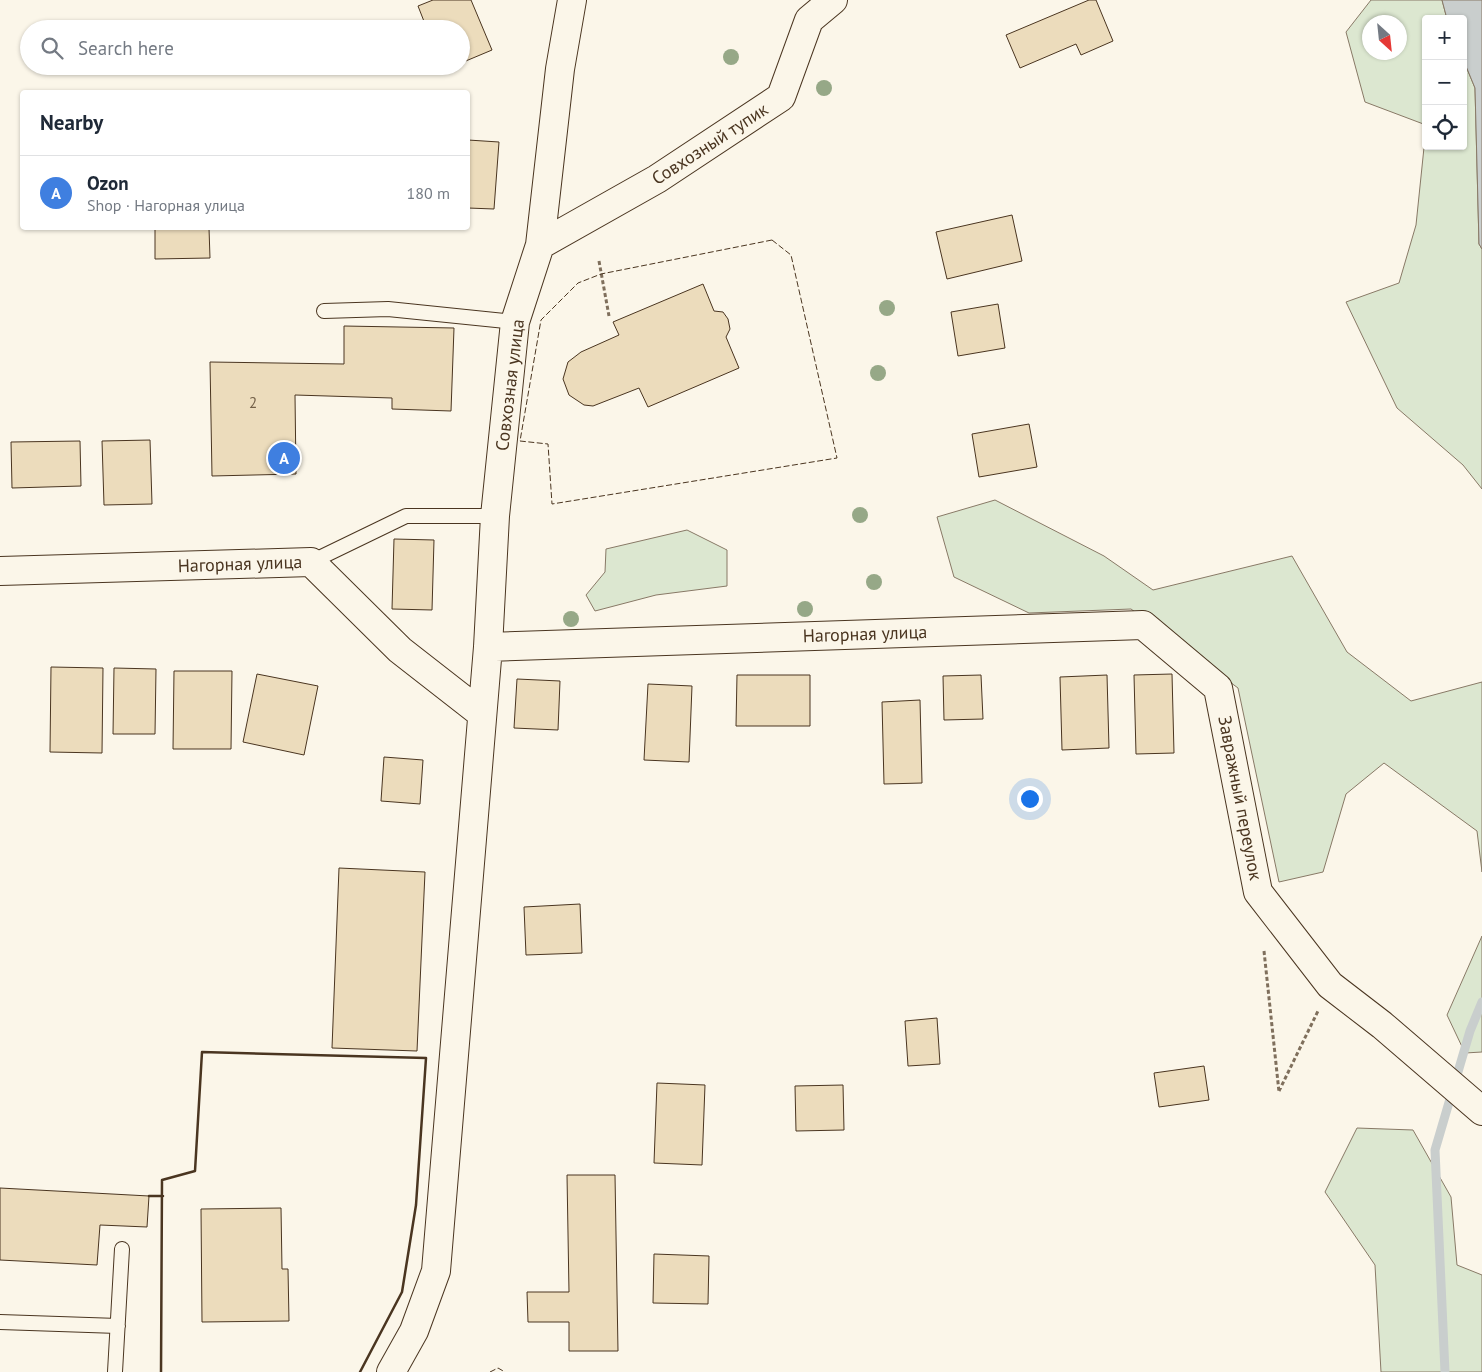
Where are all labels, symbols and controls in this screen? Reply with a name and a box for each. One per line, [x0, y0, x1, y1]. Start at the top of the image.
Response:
north arrow [1362, 15, 1407, 60]
map controls [1422, 15, 1467, 150]
button: + [1422, 15, 1467, 60]
search box [20, 20, 470, 75]
icon: search [38, 34, 66, 62]
text: Search here [78, 36, 174, 60]
button: − [1422, 60, 1467, 105]
street label: Совхозный тупик [647, 97, 773, 190]
button: locate [1422, 105, 1467, 150]
text: Nearby [40, 109, 103, 136]
text: Ozon [87, 171, 129, 195]
text: A [51, 183, 61, 203]
text: 180 m [407, 183, 450, 203]
text: Shop · Нагорная улица [87, 195, 245, 215]
street label: Совхозная улица [490, 318, 529, 452]
house number: 2 [249, 393, 257, 412]
pin: A [268, 439, 300, 477]
street label: Нагорная улица [177, 550, 303, 577]
street label: Нагорная улица [802, 620, 928, 647]
street label: Завражный переулок [1213, 714, 1268, 883]
your location [1017, 786, 1043, 812]

